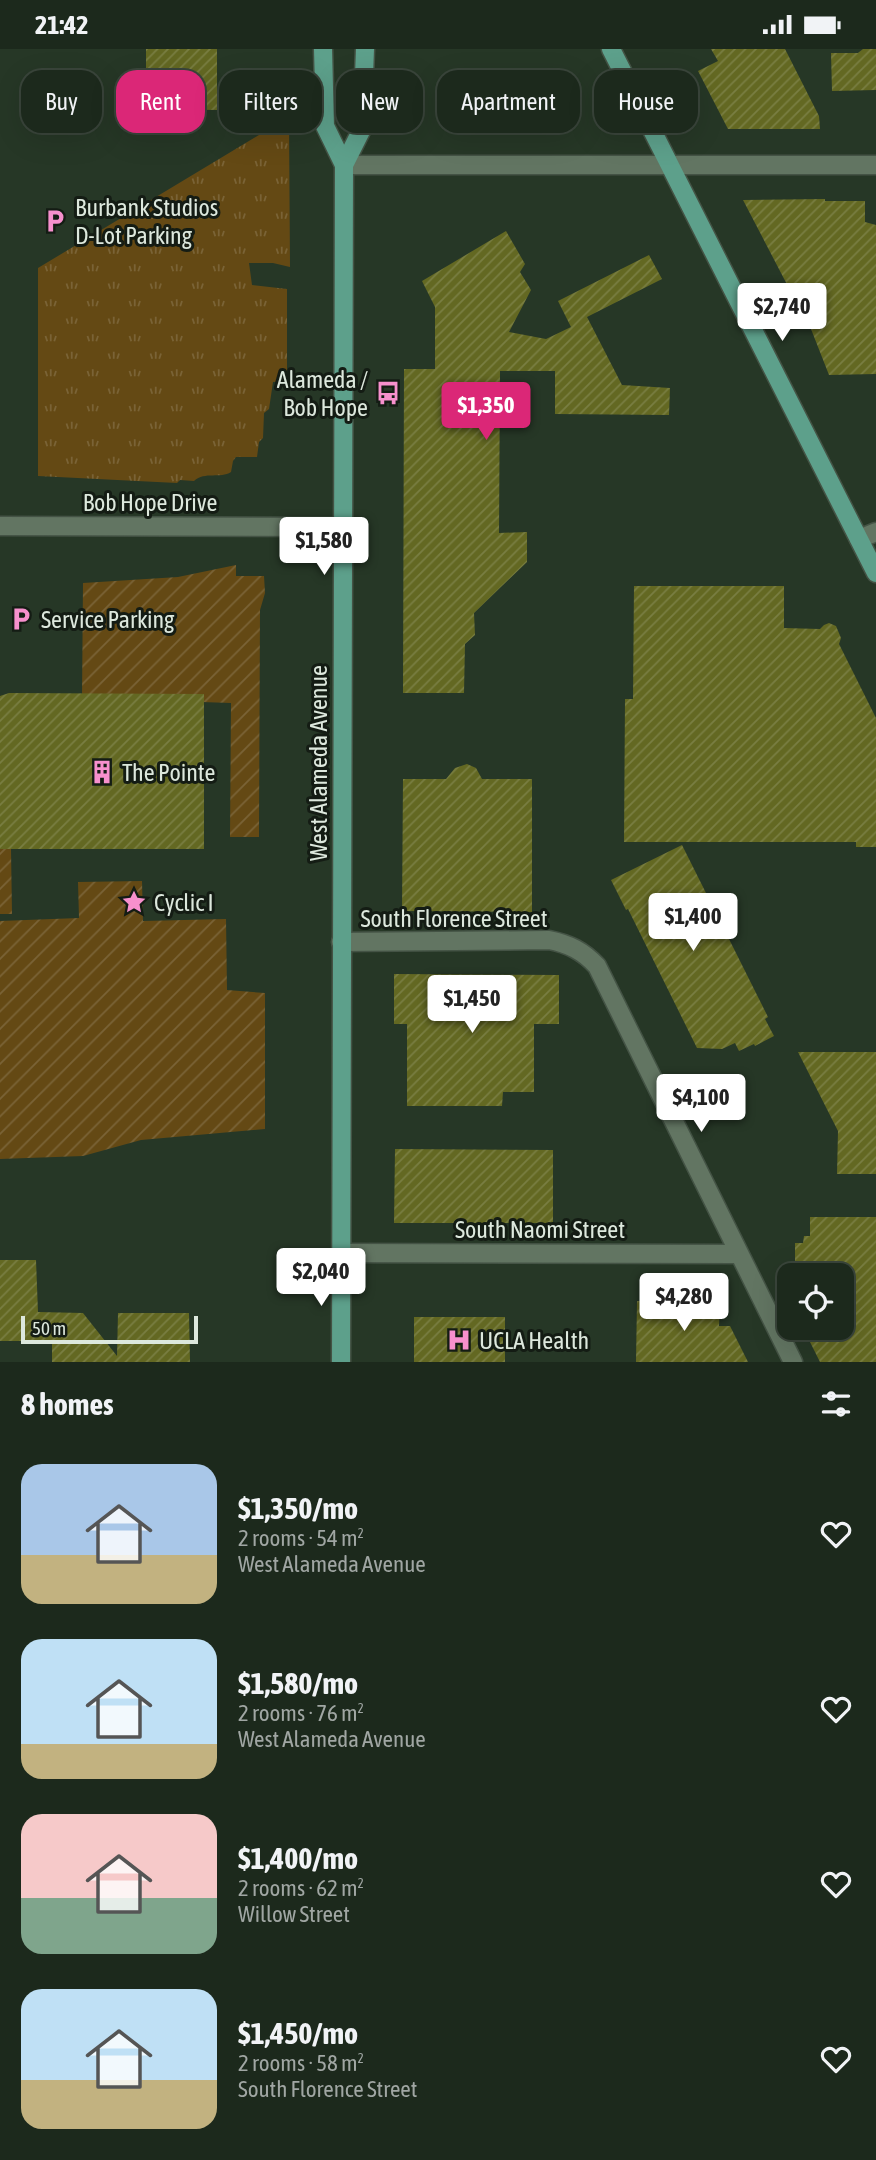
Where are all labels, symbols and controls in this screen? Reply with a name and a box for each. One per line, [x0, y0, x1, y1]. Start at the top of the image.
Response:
text: 21:42 [35, 10, 89, 40]
chip: Buy [21, 70, 102, 133]
chip: Rent [116, 70, 205, 133]
chip: Filters [219, 70, 322, 133]
chip: New [336, 70, 423, 133]
chip: Apartment [437, 70, 580, 133]
chip: House [594, 70, 698, 133]
place label: Burbank Studios D-Lot Parking [75, 194, 218, 249]
parking icon: Burbank Studios D-Lot Parking [41, 207, 69, 235]
pin: $2,740 [725, 283, 839, 343]
text: $2,740 [754, 293, 811, 319]
place label: Alameda / Bob Hope [277, 366, 368, 421]
bus stop icon: Alameda / Bob Hope [374, 379, 402, 407]
pin: $1,350 [429, 383, 543, 442]
text: $1,350 [458, 392, 515, 418]
street label: Bob Hope Drive [83, 489, 217, 516]
pin: $1,580 [267, 517, 381, 577]
text: $1,580 [296, 527, 353, 553]
parking icon: Service Parking [7, 605, 35, 633]
place label: Service Parking [41, 606, 175, 633]
street label: West Alameda Avenue [305, 665, 332, 861]
building icon: The Pointe [88, 758, 116, 786]
place label: The Pointe [122, 759, 215, 786]
place icon: Cyclic I [120, 888, 148, 916]
place label: Cyclic I [154, 889, 214, 916]
pin: $1,400 [636, 893, 750, 953]
text: $1,400 [665, 903, 722, 929]
street label: South Florence Street [360, 905, 548, 932]
pin: $1,450 [415, 975, 529, 1035]
text: $1,450 [444, 985, 501, 1011]
pin: $4,100 [644, 1075, 758, 1134]
text: $4,100 [673, 1084, 730, 1110]
street label: South Naomi Street [455, 1216, 625, 1243]
pin: $2,040 [264, 1249, 378, 1308]
text: $2,040 [293, 1258, 350, 1284]
map controls [777, 1263, 854, 1340]
button: locate [777, 1263, 854, 1340]
pin: $4,280 [627, 1273, 741, 1333]
text: $4,280 [656, 1283, 713, 1309]
scale bar [21, 1313, 198, 1345]
text: 50 m [32, 1317, 66, 1339]
hospital icon: UCLA Health [445, 1326, 473, 1354]
place label: UCLA Health [479, 1327, 589, 1354]
icon: filters [817, 1385, 855, 1423]
text: 8 homes [21, 1387, 114, 1421]
text: $1,350/mo [238, 1491, 358, 1525]
icon: home [77, 1492, 161, 1576]
icon: heart [817, 1515, 855, 1553]
text: 2 rooms · 54 m² [238, 1525, 364, 1551]
text: West Alameda Avenue [238, 1551, 426, 1577]
text: $1,580/mo [238, 1666, 358, 1700]
icon: home [77, 1667, 161, 1751]
icon: heart [817, 1690, 855, 1728]
text: 2 rooms · 76 m² [238, 1700, 364, 1726]
text: West Alameda Avenue [238, 1726, 426, 1752]
text: $1,400/mo [238, 1841, 358, 1875]
icon: home [77, 1842, 161, 1926]
icon: heart [817, 1865, 855, 1903]
text: 2 rooms · 62 m² [238, 1875, 364, 1901]
text: Willow Street [238, 1901, 350, 1927]
text: $1,450/mo [238, 2016, 358, 2050]
icon: home [77, 2017, 161, 2101]
icon: heart [817, 2040, 855, 2078]
text: 2 rooms · 58 m² [238, 2050, 364, 2076]
text: South Florence Street [238, 2076, 417, 2102]

